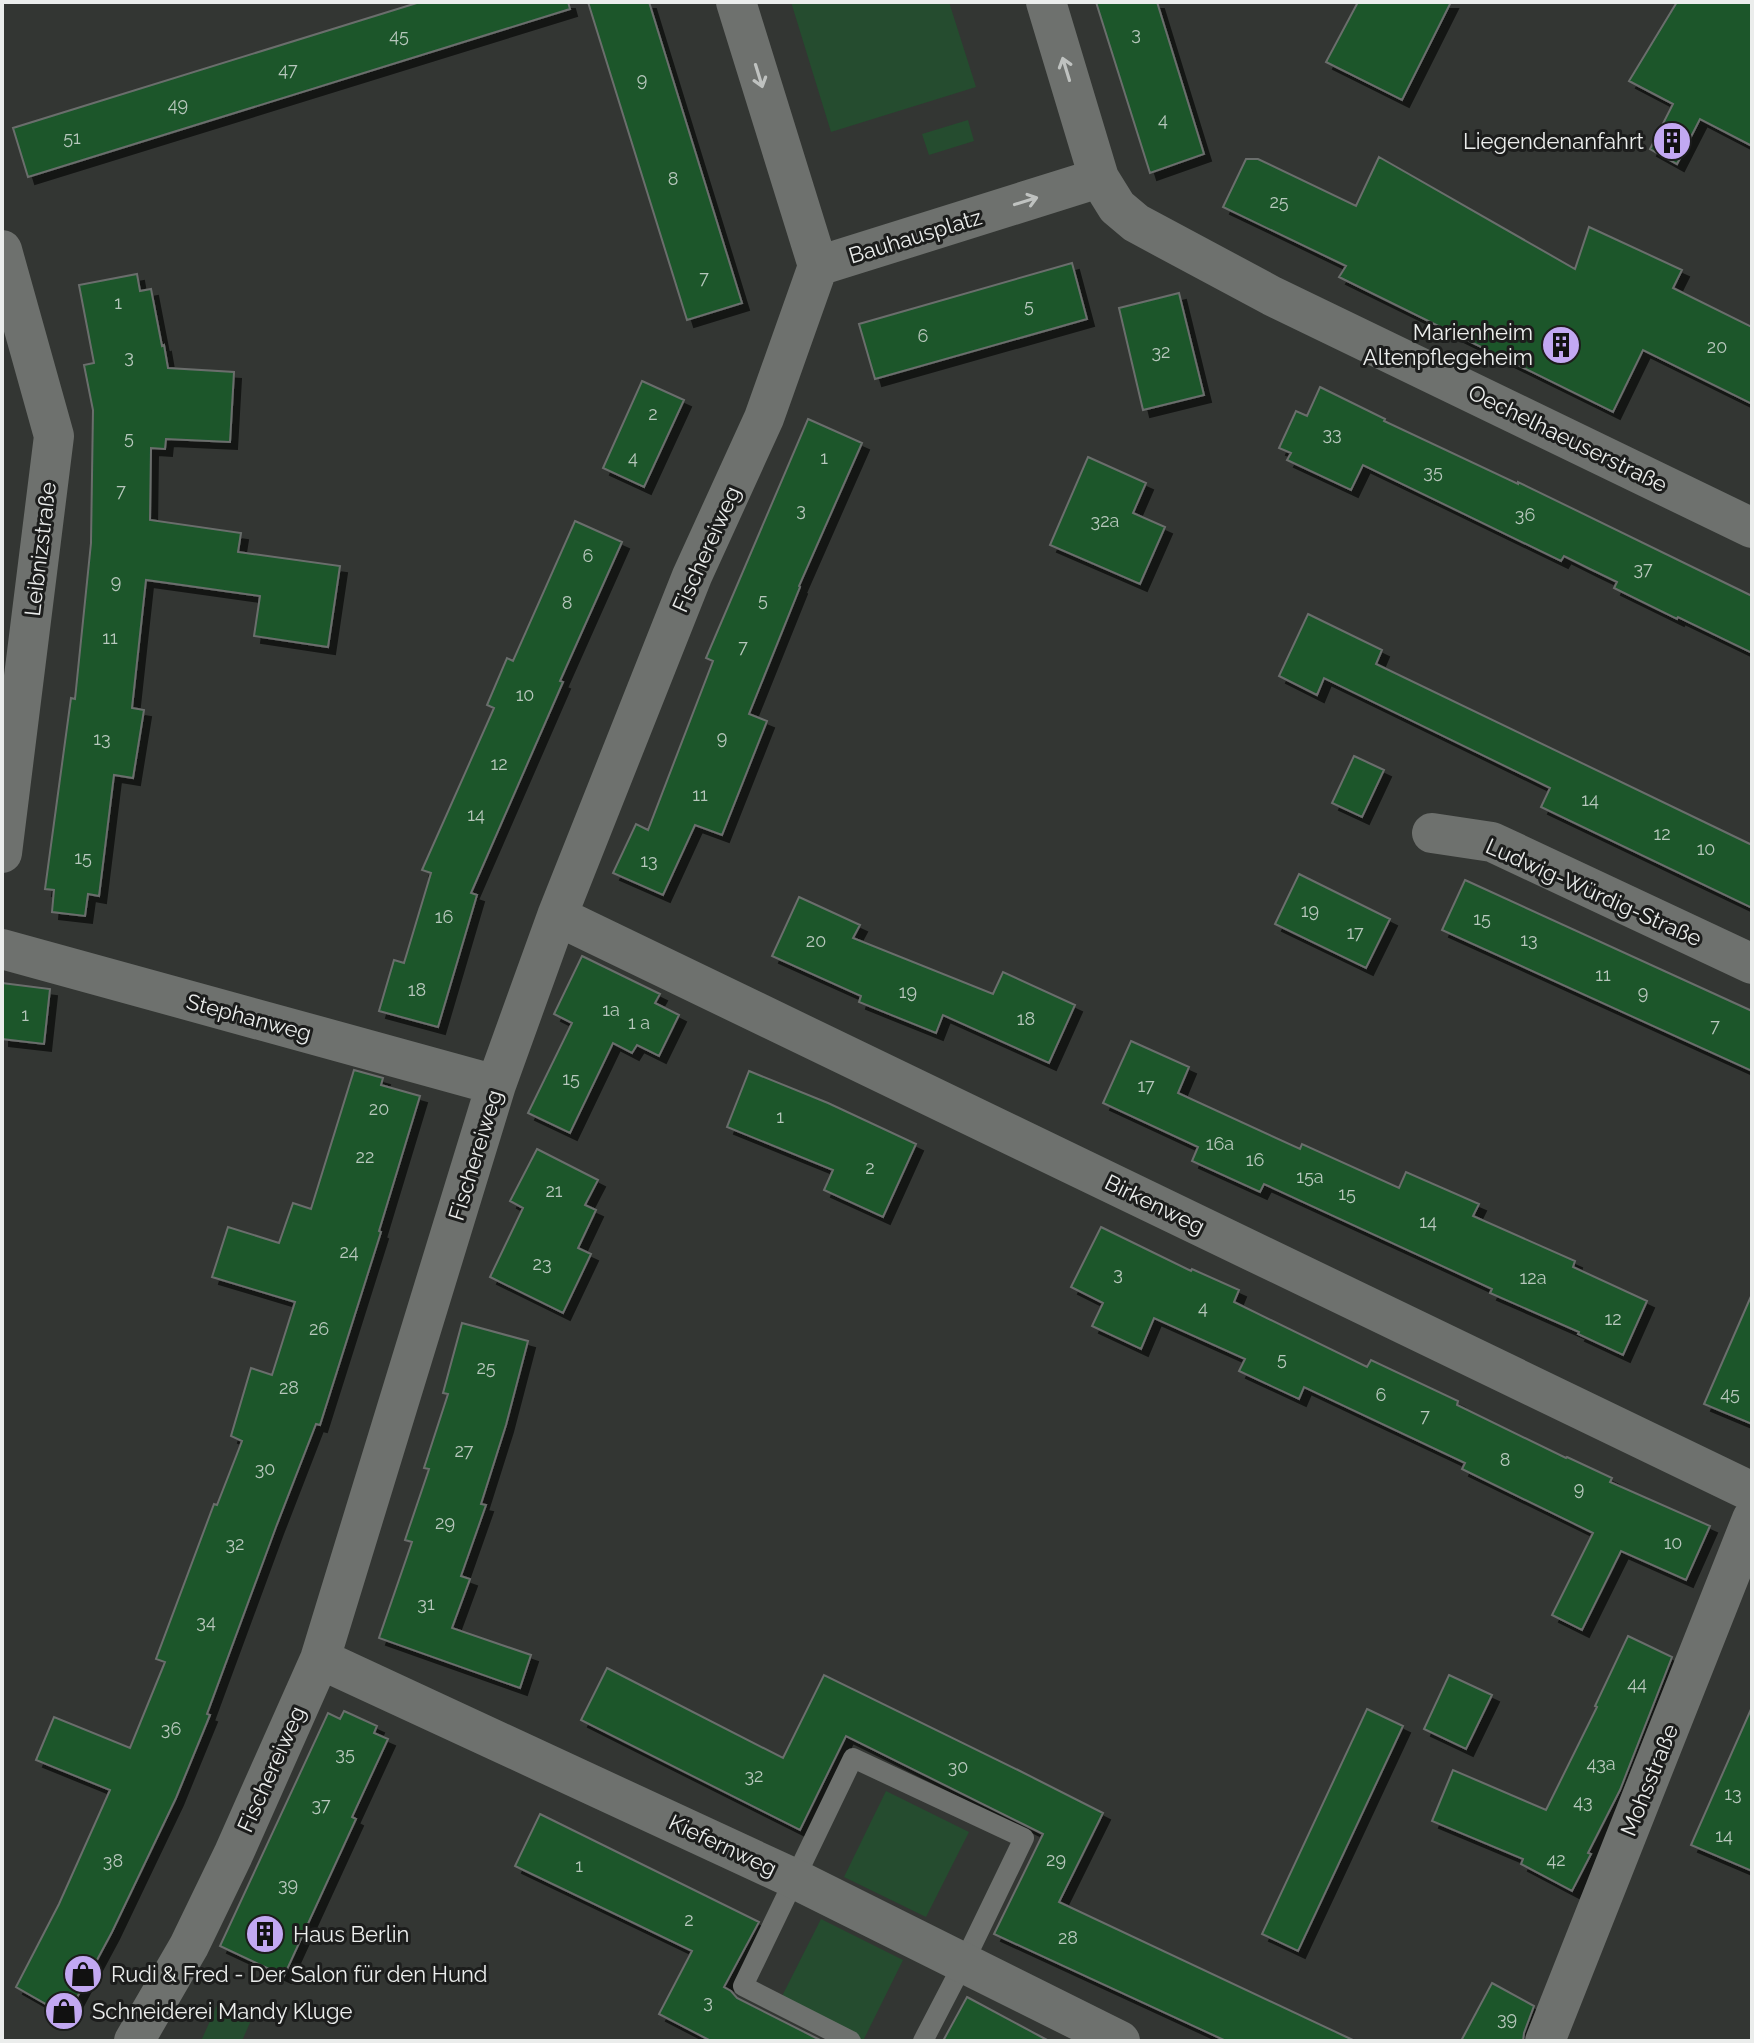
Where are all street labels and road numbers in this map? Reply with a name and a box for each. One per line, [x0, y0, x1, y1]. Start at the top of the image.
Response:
street label: Bauhausplatz [845, 203, 985, 269]
street label: Oechelhaeuserstraße [1464, 379, 1672, 498]
street label: Leibnizstraße [19, 480, 61, 618]
street label: Fischereiweg [667, 482, 745, 616]
street label: Ludwig-Würdig-Straße [1482, 833, 1706, 951]
street label: Stephanweg [184, 988, 314, 1046]
street label: Fischereiweg [443, 1087, 507, 1223]
street label: Birkenweg [1101, 1169, 1209, 1239]
street label: Fischereiweg [232, 1702, 310, 1836]
street label: Mohsstraße [1615, 1720, 1683, 1840]
street label: Kiefernweg [665, 1809, 781, 1881]

